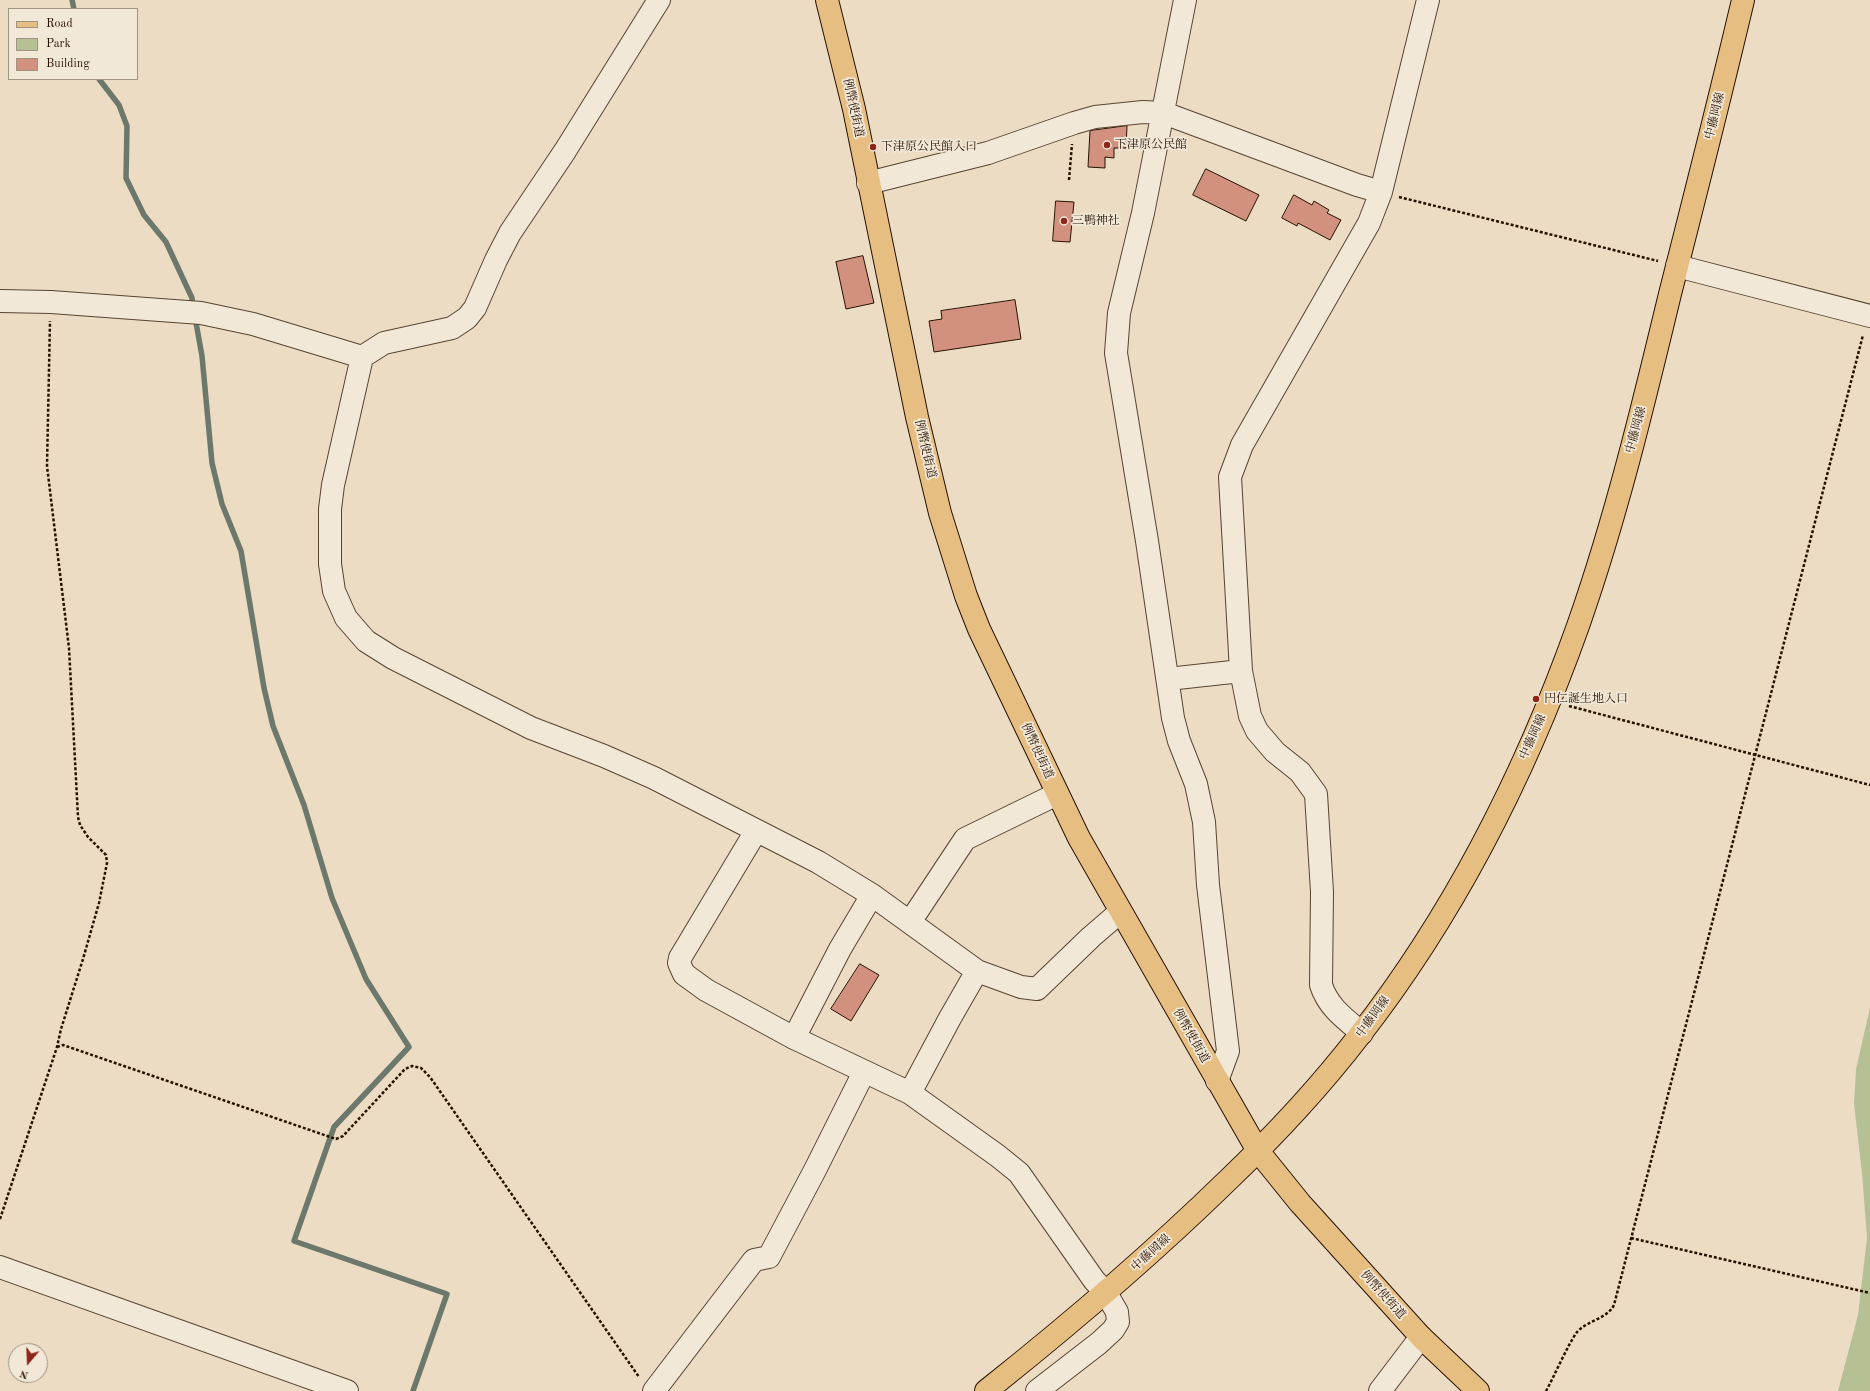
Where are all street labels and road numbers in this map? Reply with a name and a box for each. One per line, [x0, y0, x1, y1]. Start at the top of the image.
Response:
street label: 例幣使街道 [840, 77, 866, 139]
street label: 中藤岡線 [1702, 91, 1728, 141]
street label: 中藤岡線 [1623, 405, 1649, 455]
street label: 例幣使街道 [911, 418, 939, 480]
street label: 中藤岡線 [1517, 712, 1549, 762]
street label: 例幣使街道 [1018, 721, 1056, 781]
street label: 中藤岡線 [1353, 993, 1393, 1041]
street label: 例幣使街道 [1170, 1006, 1212, 1066]
street label: 中藤岡線 [1128, 1232, 1174, 1274]
street label: 例幣使街道 [1358, 1268, 1408, 1322]

